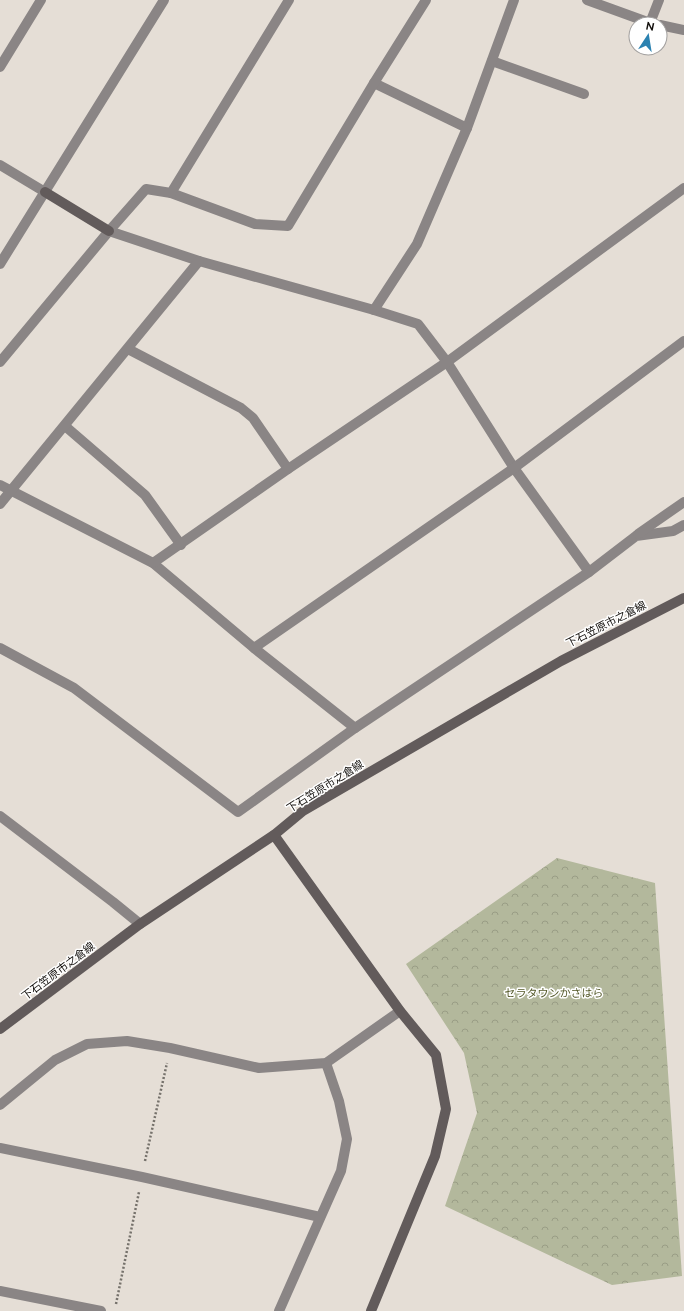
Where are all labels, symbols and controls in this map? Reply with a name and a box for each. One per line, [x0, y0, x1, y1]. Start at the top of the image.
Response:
north arrow [628, 16, 668, 56]
text: N [645, 19, 655, 34]
street label: 下石笠原市之倉線 [564, 599, 648, 650]
street label: 下石笠原市之倉線 [285, 758, 366, 815]
street label: 下石笠原市之倉線 [19, 940, 97, 1003]
park label: セラタウンかさはら [505, 987, 604, 1000]

